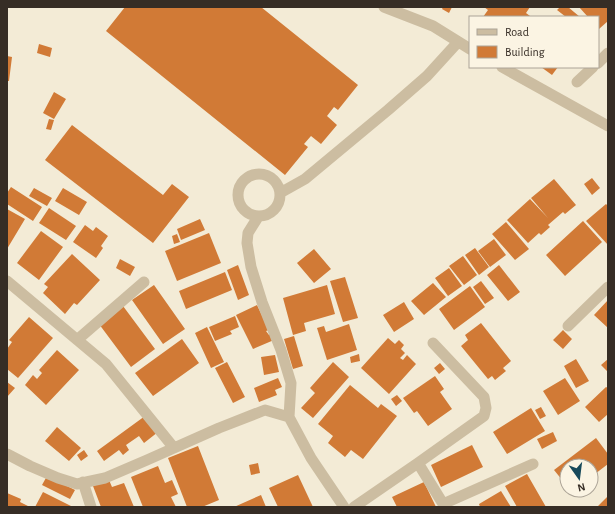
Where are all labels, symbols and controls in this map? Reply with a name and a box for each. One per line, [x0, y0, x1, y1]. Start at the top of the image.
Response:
legend [469, 16, 599, 68]
text: Road [505, 26, 529, 38]
text: Building [505, 46, 545, 58]
north arrow [559, 458, 599, 498]
text: N [576, 481, 586, 493]

